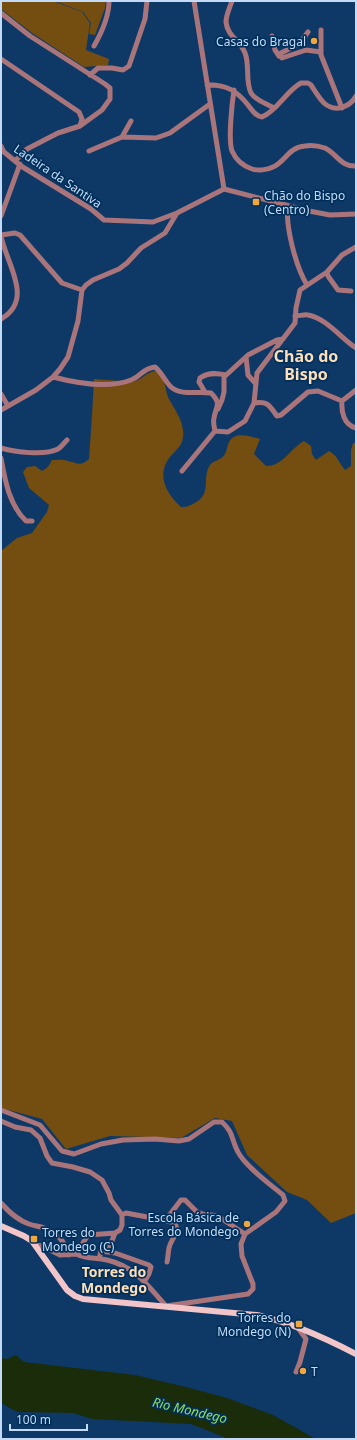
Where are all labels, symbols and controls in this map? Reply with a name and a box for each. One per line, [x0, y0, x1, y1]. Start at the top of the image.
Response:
place label: Casas do Bragal [216, 33, 306, 50]
marker: Casas do Bragal [309, 36, 319, 46]
street label: Ladeira da Santiva [11, 140, 105, 212]
place label: Chão do Bispo (Centro) [264, 187, 345, 218]
marker: Chão do Bispo (Centro) [251, 197, 261, 207]
district label: Chão do Bispo [274, 345, 338, 385]
place label: Escola Básica de Torres do Mondego [128, 1209, 239, 1240]
marker: Escola Básica de Torres do Mondego [242, 1219, 252, 1229]
place label: Torres do Mondego (C) [42, 1224, 115, 1255]
marker: Torres do Mondego (C) [29, 1234, 39, 1244]
district label: Torres do Mondego [81, 1262, 147, 1297]
place label: Torres do Mondego (N) [217, 1309, 291, 1340]
marker: Torres do Mondego (N) [294, 1319, 304, 1329]
place label: T [311, 1363, 318, 1380]
marker: T [298, 1366, 308, 1376]
water label: Rio Mondego [151, 1393, 229, 1427]
scale bar [10, 1406, 87, 1432]
text: 100 m [16, 1411, 51, 1428]

